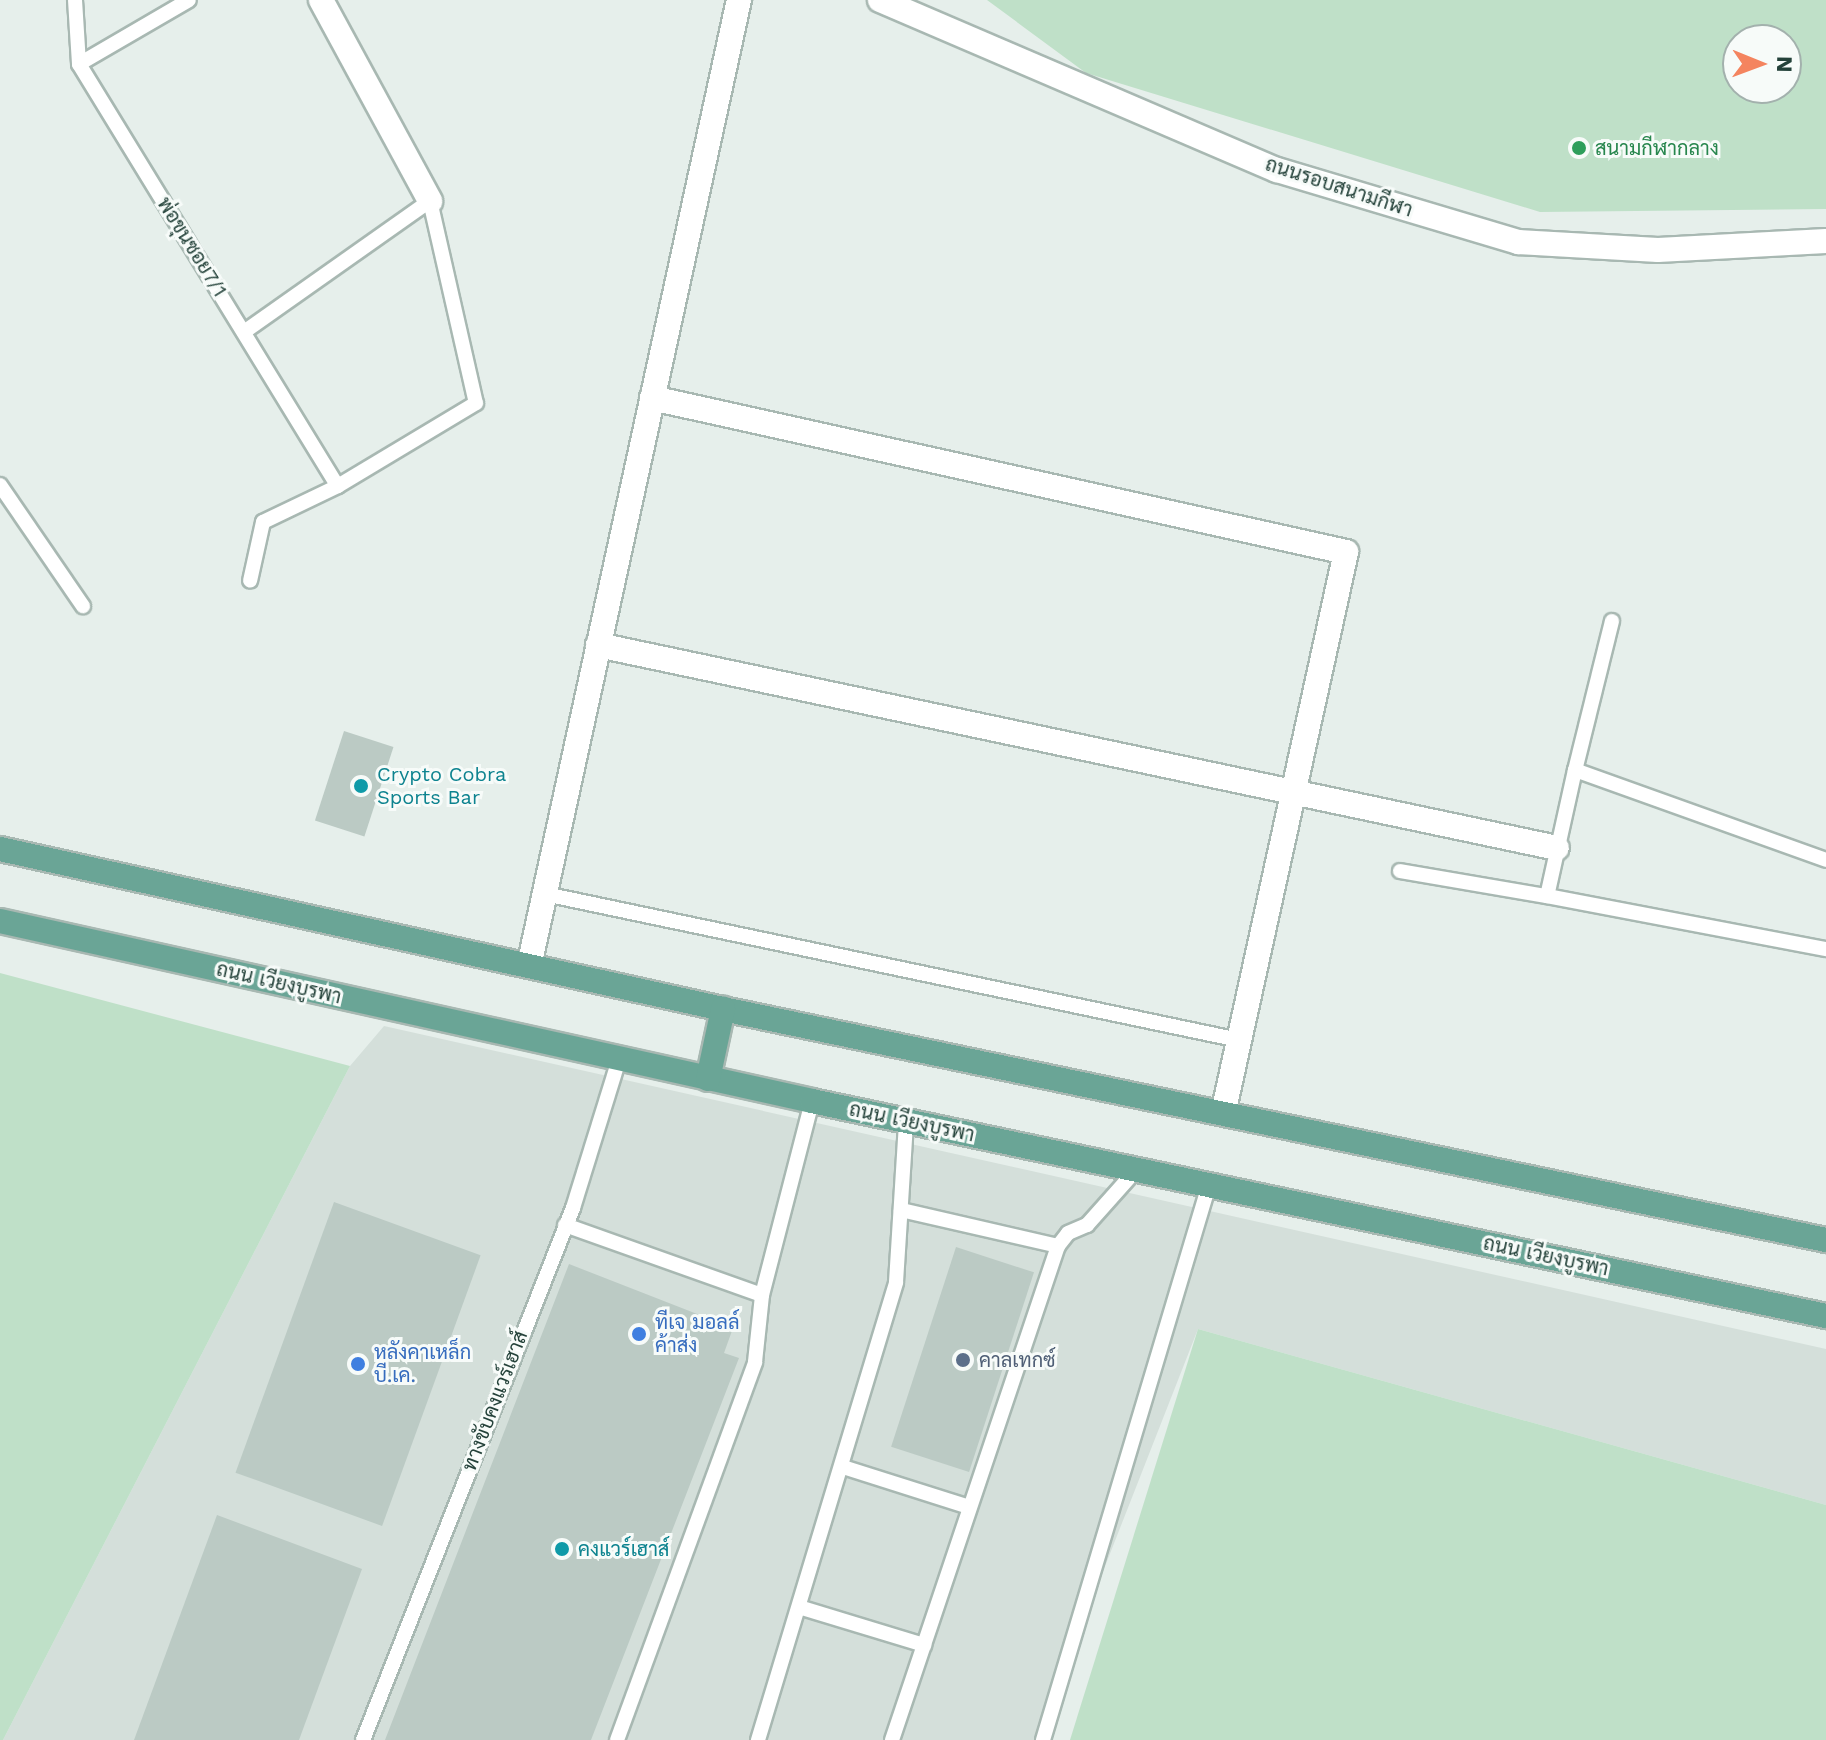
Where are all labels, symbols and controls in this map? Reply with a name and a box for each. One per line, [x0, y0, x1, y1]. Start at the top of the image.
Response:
north arrow [1722, 24, 1802, 104]
text: N [1772, 56, 1797, 73]
place label: สนามกีฬากลาง [1595, 136, 1719, 160]
marker: สนามกีฬากลาง [1570, 139, 1588, 157]
street label: ถนนรอบสนามกีฬา [1262, 152, 1416, 222]
street label: พ่อขุนซอย7/1 [152, 193, 232, 301]
place label: Crypto Cobra Sports Bar [377, 762, 506, 809]
marker: Crypto Cobra Sports Bar [352, 777, 370, 795]
street label: ถนน เวียงบูรพา [214, 957, 344, 1009]
street label: ถนน เวียงบูรพา [847, 1097, 977, 1147]
street label: ถนน เวียงบูรพา [1481, 1231, 1611, 1281]
place label: ทีเจ มอลล์ ค้าส่ง [655, 1310, 739, 1357]
marker: ทีเจ มอลล์ ค้าส่ง [630, 1325, 648, 1343]
street label: ทางขับคงแวร์เฮาส์ [457, 1328, 533, 1474]
place label: หลังคาเหล็ก บี.เค. [374, 1340, 471, 1387]
place label: คาลเทกซ์ [979, 1348, 1056, 1372]
marker: คาลเทกซ์ [954, 1351, 972, 1369]
marker: หลังคาเหล็ก บี.เค. [349, 1355, 367, 1373]
place label: คงแวร์เฮาส์ [578, 1537, 669, 1561]
marker: คงแวร์เฮาส์ [553, 1540, 571, 1558]

